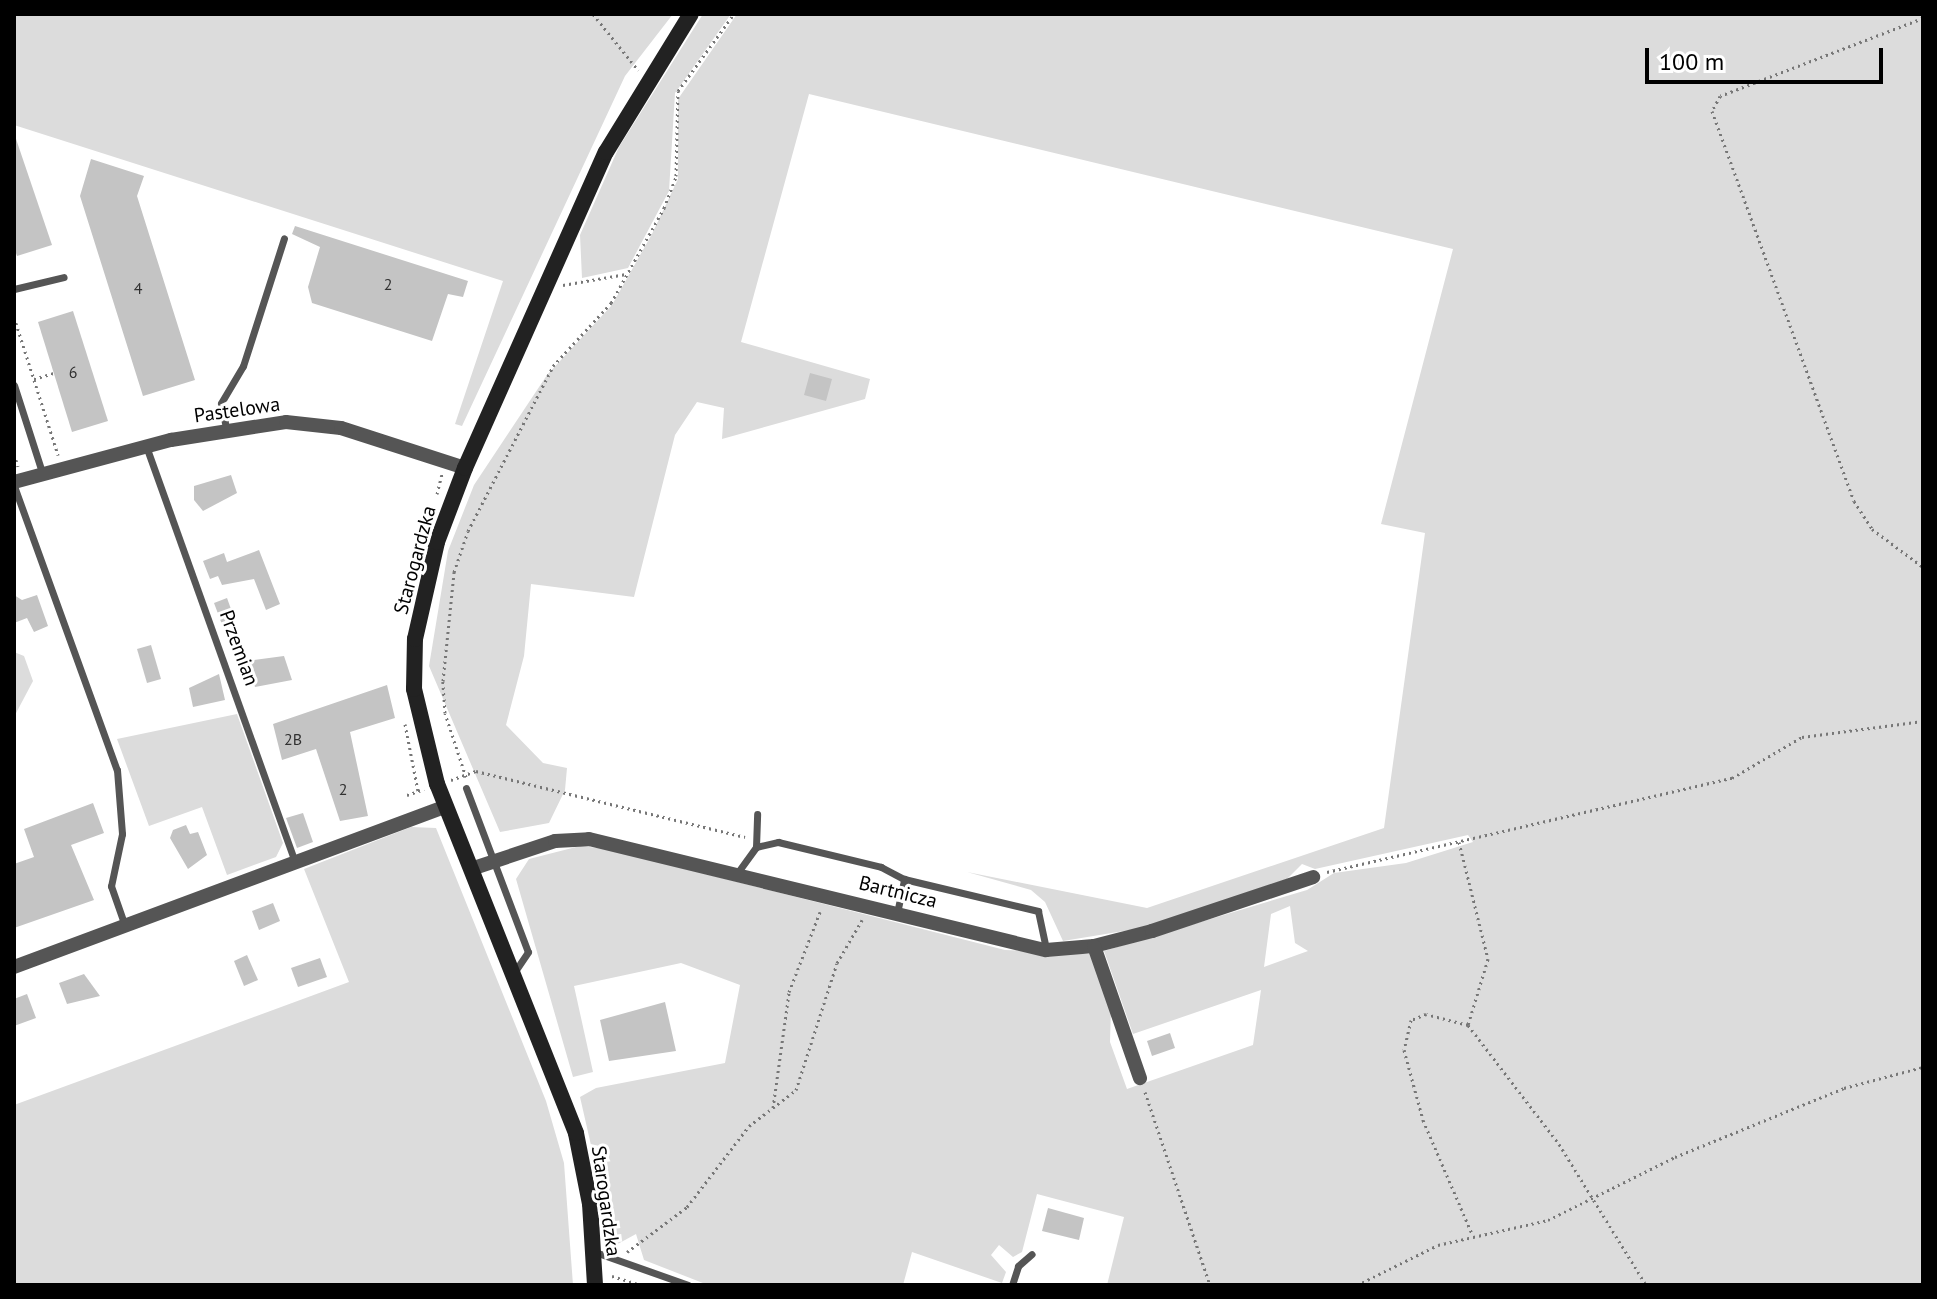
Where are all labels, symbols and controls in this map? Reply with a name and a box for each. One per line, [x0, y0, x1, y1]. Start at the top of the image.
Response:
scale bar [1649, 32, 1887, 82]
text: 100 m [1659, 46, 1724, 77]
house number: 2 [384, 274, 392, 294]
house number: 4 [134, 278, 142, 298]
house number: 6 [69, 362, 77, 382]
street label: Pastelowa [193, 392, 281, 428]
street label: Starogardzka [389, 503, 441, 617]
street label: Przemian [214, 607, 264, 689]
house number: 2B [284, 729, 302, 749]
house number: 2 [339, 779, 347, 799]
street label: Bartnicza [856, 871, 940, 913]
street label: Starogardzka [586, 1144, 626, 1258]

